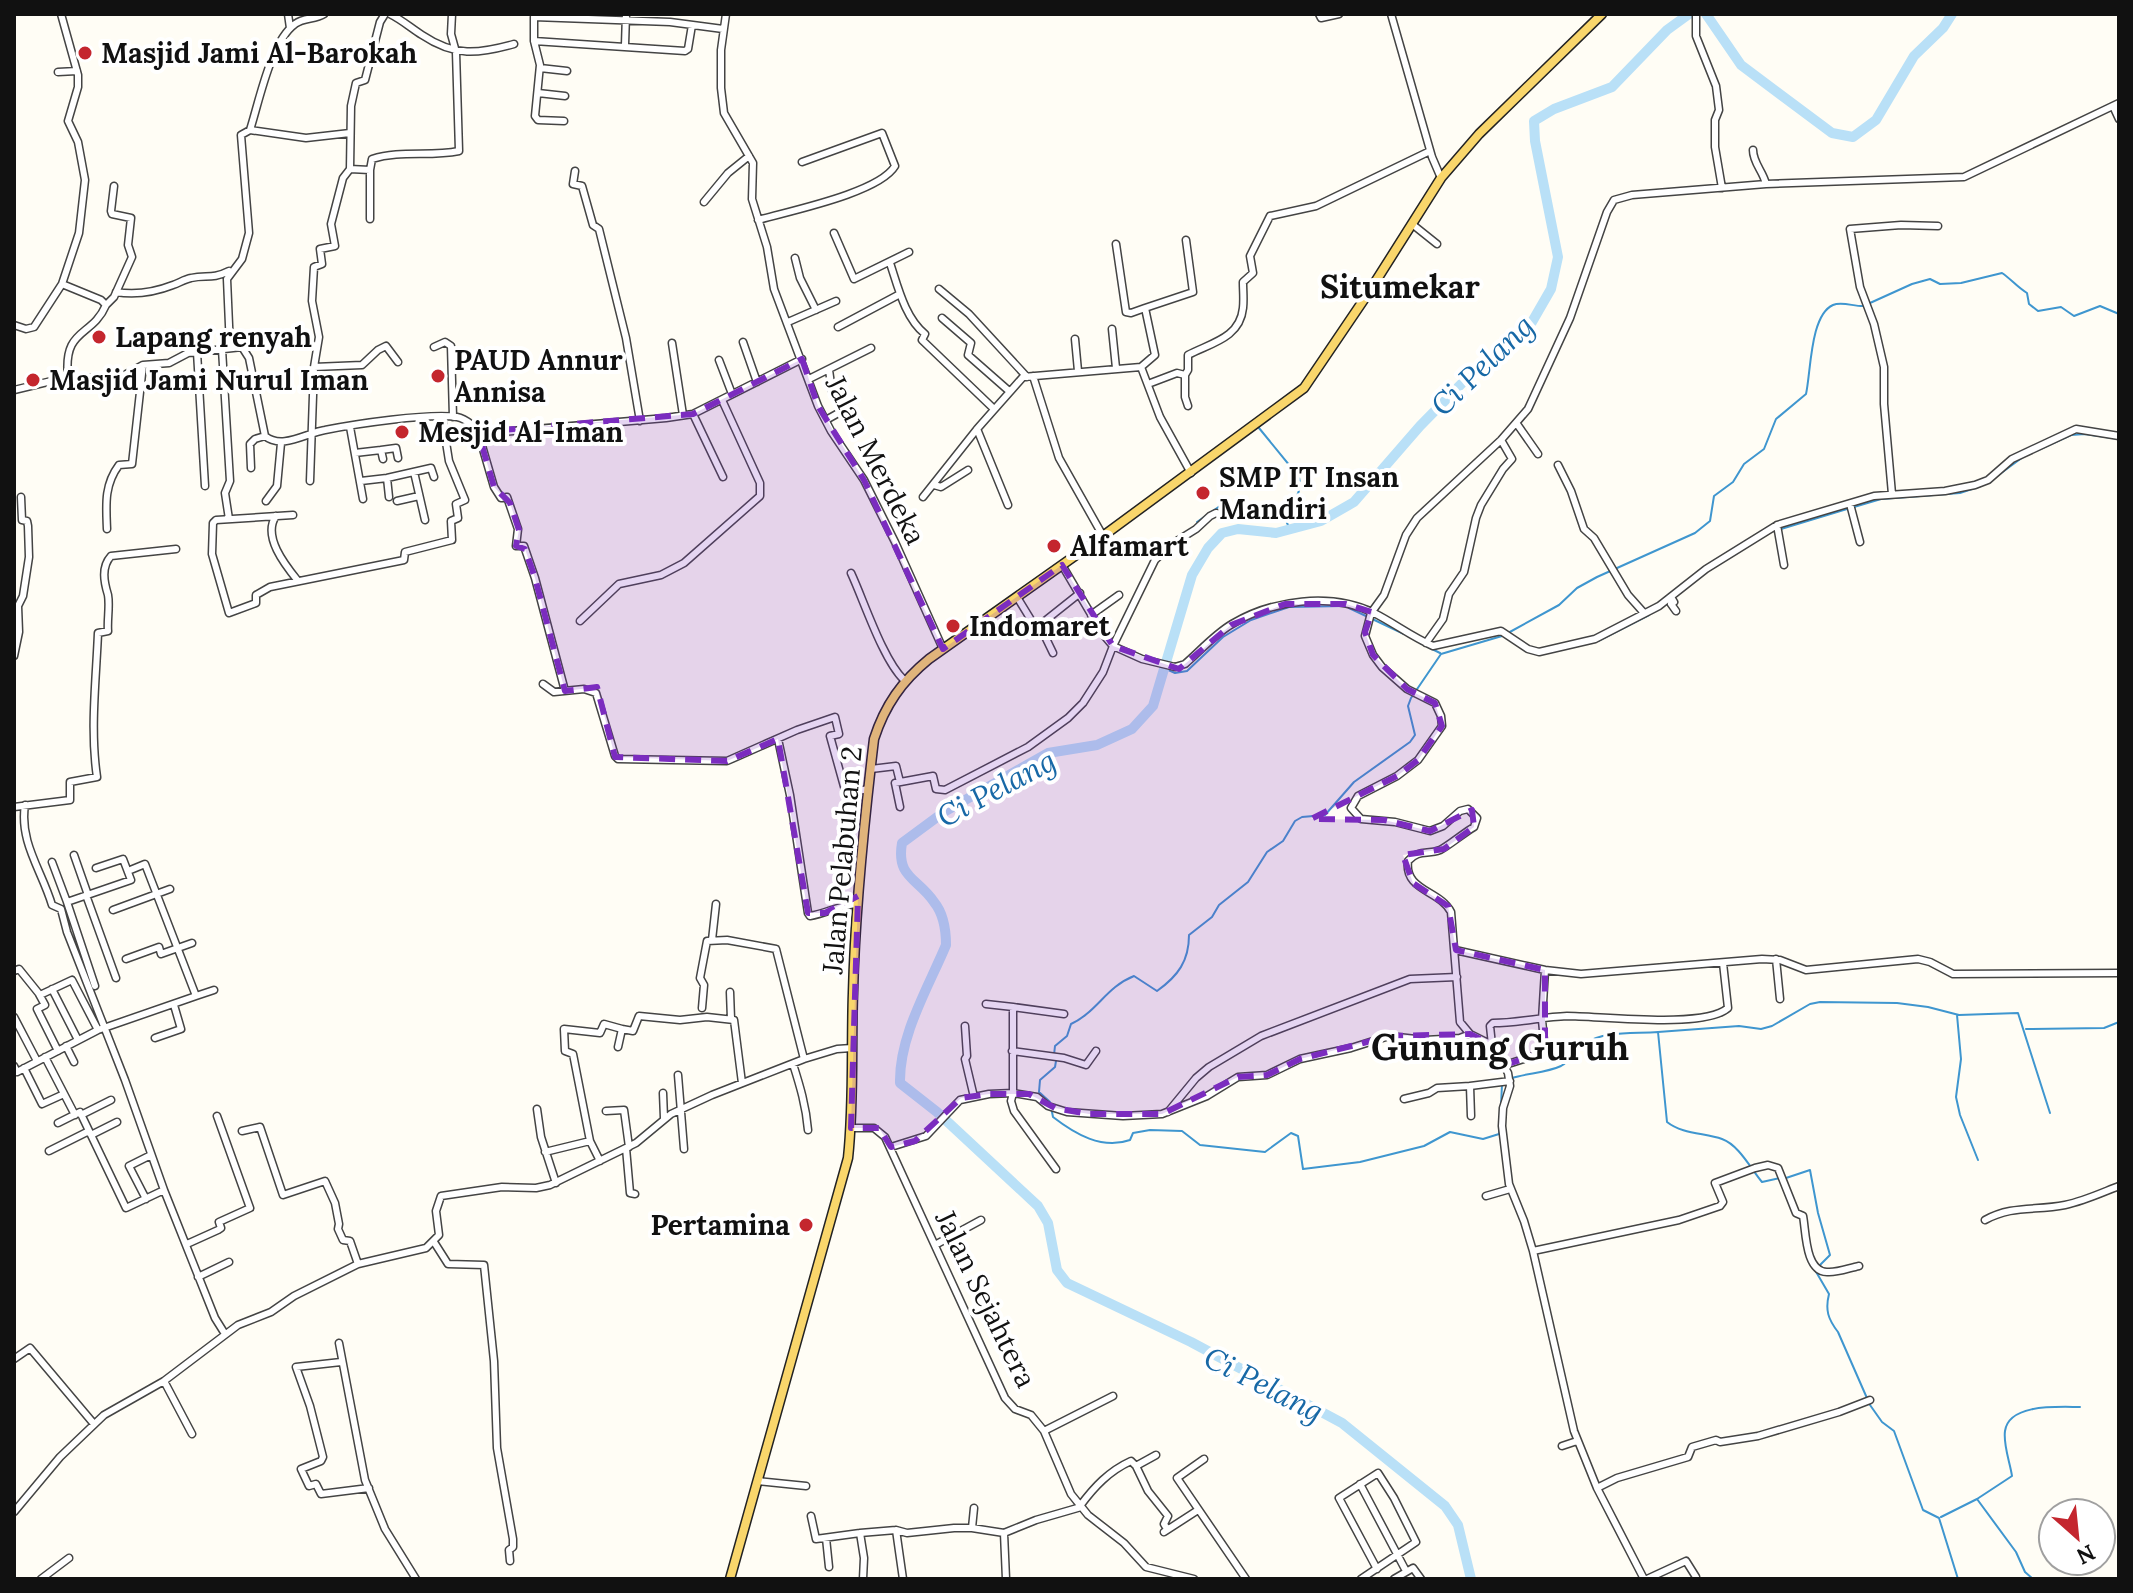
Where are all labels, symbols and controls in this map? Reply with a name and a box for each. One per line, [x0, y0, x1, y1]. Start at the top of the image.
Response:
place label: Masjid Jami Al-Barokah [101, 35, 417, 71]
marker: Masjid Jami Al-Barokah [76, 44, 94, 62]
district label: Situmekar [1320, 266, 1481, 307]
water label: Ci Pelang [1422, 307, 1542, 423]
place label: Lapang renyah [115, 319, 312, 355]
marker: Lapang renyah [90, 328, 108, 346]
place label: PAUD Annur Annisa [454, 342, 623, 410]
place label: Masjid Jami Nurul Iman [49, 362, 369, 398]
marker: PAUD Annur Annisa [429, 367, 447, 385]
street label: Jalan Merdeka [818, 369, 934, 551]
marker: Masjid Jami Nurul Iman [24, 371, 42, 389]
place label: Mesjid Al-Iman [418, 414, 624, 450]
marker: Mesjid Al-Iman [393, 423, 411, 441]
place label: SMP IT Insan Mandiri [1219, 459, 1399, 527]
marker: SMP IT Insan Mandiri [1194, 484, 1212, 502]
place label: Alfamart [1070, 528, 1189, 564]
marker: Alfamart [1045, 537, 1063, 555]
place label: Indomaret [969, 608, 1111, 644]
marker: Indomaret [944, 617, 962, 635]
water label: Ci Pelang [930, 741, 1062, 835]
street label: Jalan Pelabuhan 2 [814, 745, 870, 976]
district label: Gunung Guruh [1371, 1024, 1629, 1070]
street label: Jalan Sejahtera [927, 1204, 1044, 1393]
place label: Pertamina [650, 1207, 790, 1243]
marker: Pertamina [797, 1216, 815, 1234]
water label: Ci Pelang [1198, 1338, 1330, 1430]
north arrow [2037, 1497, 2117, 1577]
text: N [2072, 1538, 2100, 1571]

